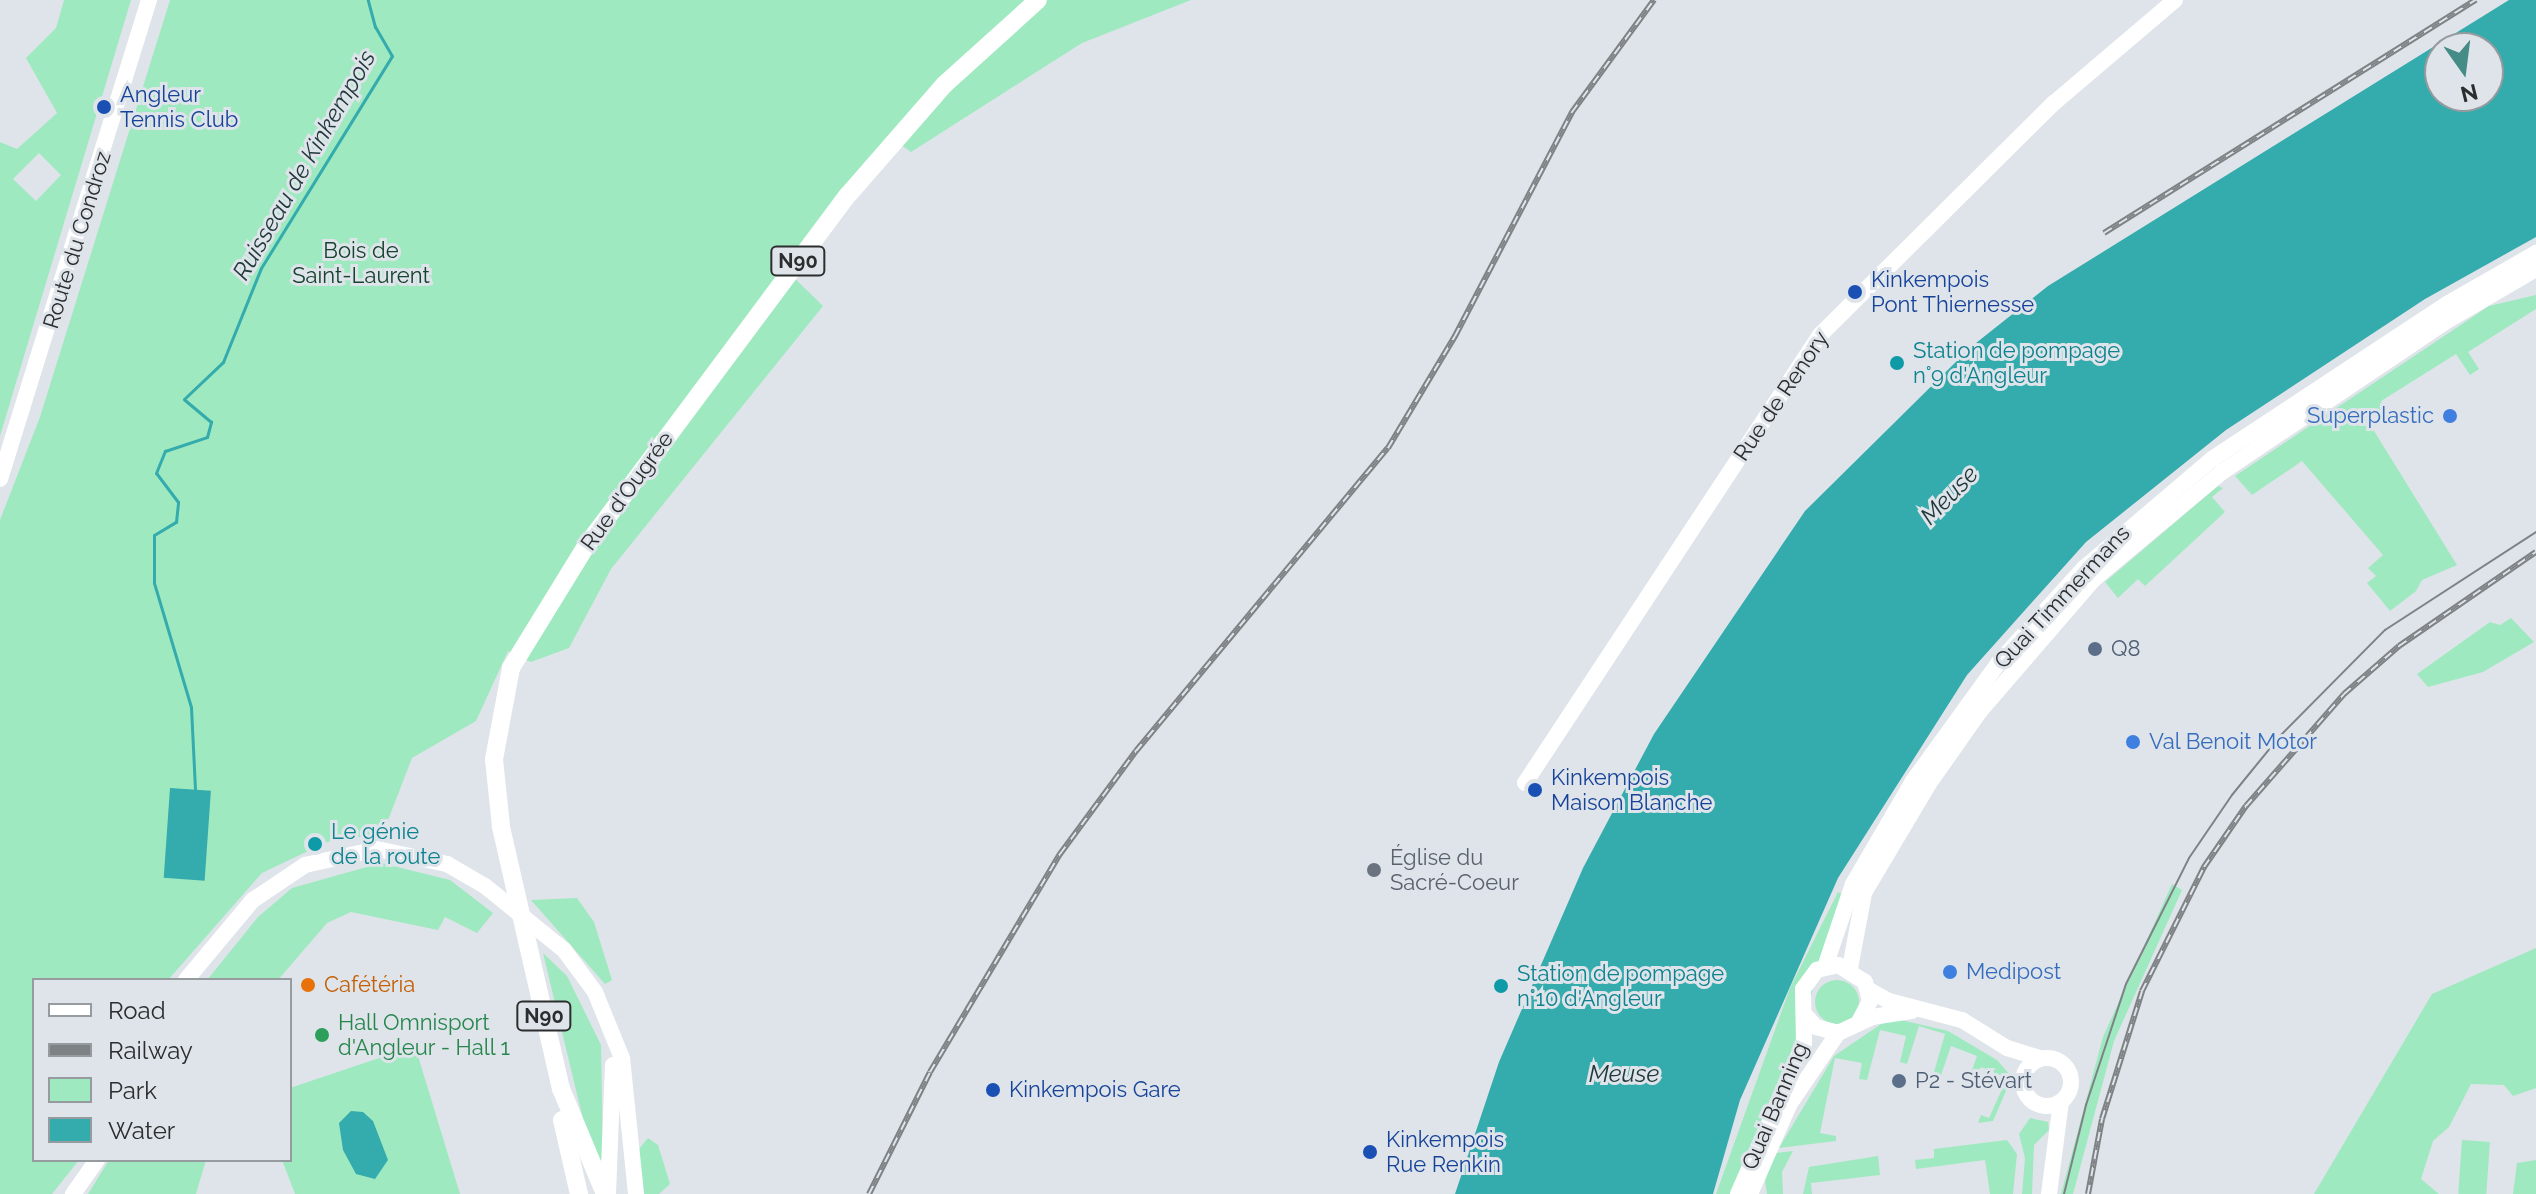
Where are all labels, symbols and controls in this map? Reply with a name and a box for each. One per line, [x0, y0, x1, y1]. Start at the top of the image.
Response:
north arrow [2424, 32, 2504, 112]
water label: Ruisseau de Kinkempois [226, 45, 382, 285]
text: N [2458, 79, 2481, 108]
place label: Angleur Tennis Club [120, 81, 238, 132]
marker: Angleur Tennis Club [95, 98, 113, 116]
street label: Route du Condroz [37, 148, 117, 332]
park label: Bois de Saint-Laurent [292, 237, 430, 288]
road number: N90 [770, 245, 826, 277]
place label: Kinkempois Pont Thiernesse [1871, 266, 2035, 318]
marker: Kinkempois Pont Thiernesse [1846, 283, 1864, 301]
street label: Rue de Renory [1728, 326, 1834, 466]
place label: Station de pompage n°9 d'Angleur [1913, 337, 2120, 388]
marker: Station de pompage n°9 d'Angleur [1888, 354, 1906, 372]
place label: Superplastic [2307, 403, 2434, 429]
marker: Superplastic [2441, 407, 2459, 425]
street label: Rue d'Ougrée [575, 427, 679, 555]
water label: Meuse [1914, 460, 1984, 530]
street label: Quai Timmermans [1989, 520, 2135, 674]
place label: Q8 [2111, 636, 2141, 662]
marker: Q8 [2086, 640, 2104, 658]
place label: Val Benoit Motor [2149, 729, 2318, 755]
marker: Val Benoit Motor [2124, 733, 2142, 751]
place label: Kinkempois Maison Blanche [1551, 764, 1712, 816]
marker: Kinkempois Maison Blanche [1526, 781, 1544, 799]
place label: Le génie de la route [331, 818, 440, 870]
marker: Le génie de la route [306, 835, 324, 853]
place label: Église du Sacré-Coeur [1390, 844, 1519, 896]
marker: Église du Sacré-Coeur [1365, 861, 1383, 879]
place label: Medipost [1966, 959, 2061, 985]
place label: Station de pompage n°10 d'Angleur [1517, 960, 1724, 1012]
marker: Medipost [1941, 963, 1959, 981]
place label: Cafétéria [324, 972, 415, 998]
marker: Cafétéria [299, 976, 317, 994]
marker: Station de pompage n°10 d'Angleur [1492, 977, 1510, 995]
legend [32, 978, 292, 1162]
text: Road [108, 996, 166, 1025]
road number: N90 [516, 1000, 572, 1032]
place label: Hall Omnisport d'Angleur - Hall 1 [338, 1009, 511, 1060]
marker: Hall Omnisport d'Angleur - Hall 1 [313, 1026, 331, 1044]
text: Railway [108, 1036, 193, 1065]
street label: Quai Banning [1736, 1038, 1814, 1174]
water label: Meuse [1589, 1060, 1659, 1088]
place label: P2 - Stévart [1915, 1068, 2032, 1094]
marker: P2 - Stévart [1890, 1072, 1908, 1090]
text: Park [108, 1076, 157, 1105]
place label: Kinkempois Gare [1009, 1077, 1181, 1103]
marker: Kinkempois Gare [984, 1081, 1002, 1099]
text: Water [108, 1116, 175, 1145]
place label: Kinkempois Rue Renkin [1386, 1126, 1504, 1178]
marker: Kinkempois Rue Renkin [1361, 1143, 1379, 1161]

